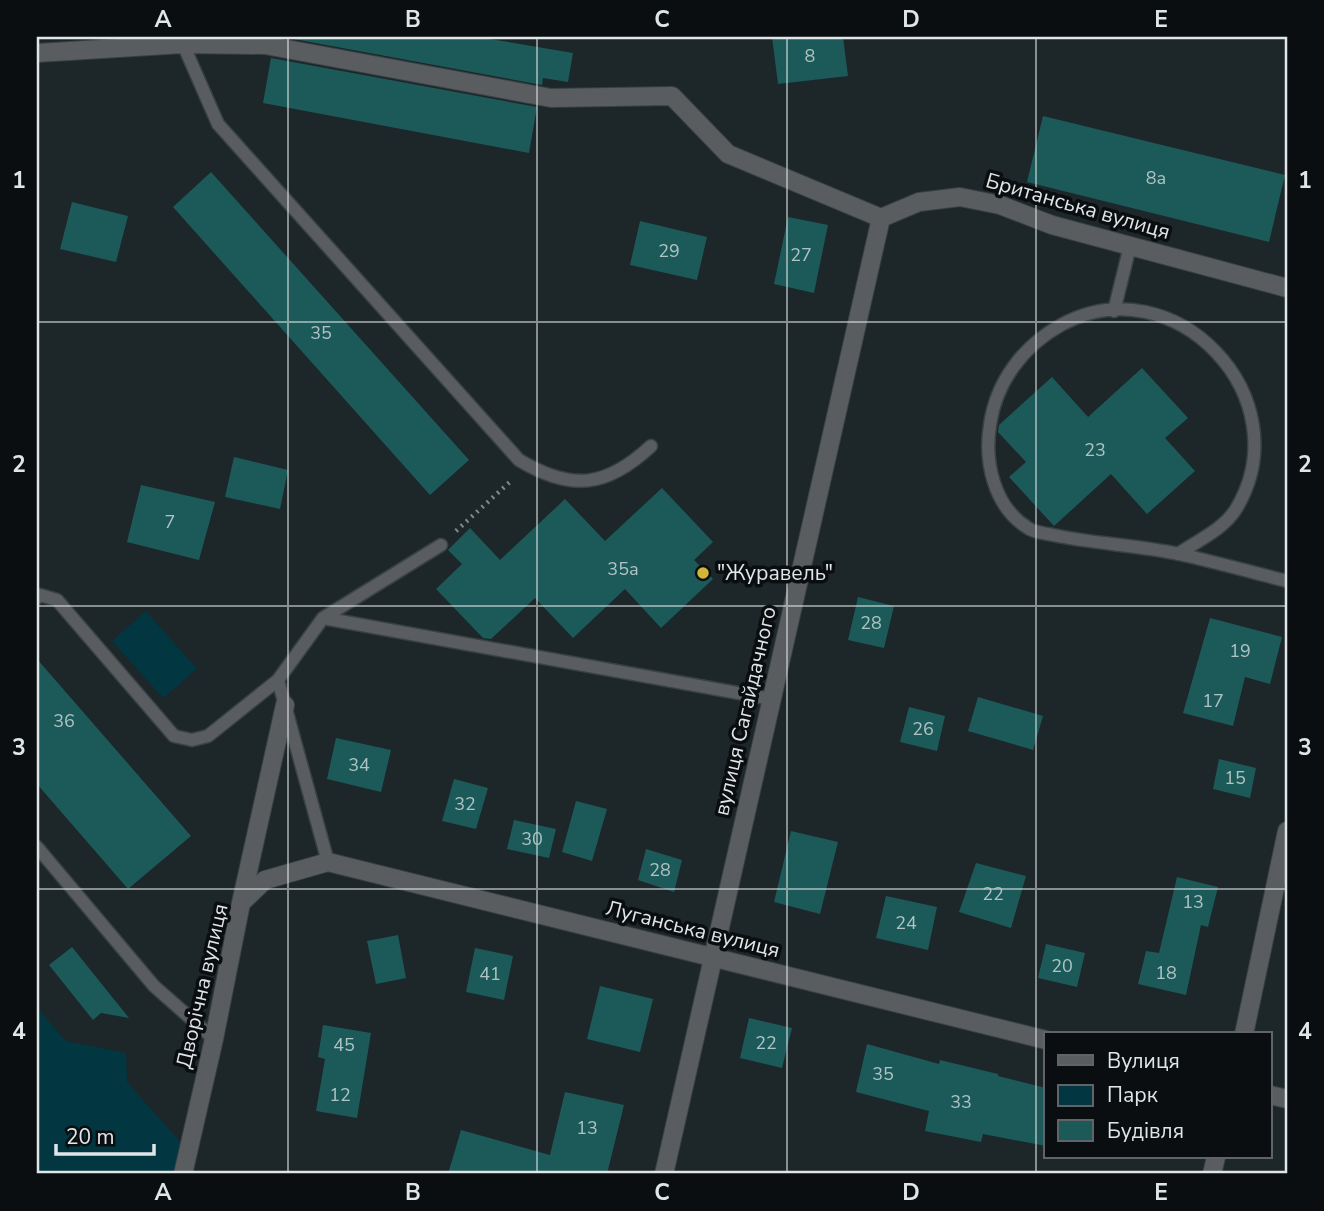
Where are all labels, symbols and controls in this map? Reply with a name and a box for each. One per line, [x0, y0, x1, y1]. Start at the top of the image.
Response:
text: A [154, 4, 172, 35]
text: B [405, 4, 421, 35]
text: C [654, 4, 670, 35]
text: D [902, 4, 920, 35]
text: E [1154, 4, 1168, 35]
house number: 8 [805, 44, 815, 68]
text: 1 [12, 165, 26, 196]
text: 1 [1298, 165, 1312, 196]
street label: Британська вулиця [983, 166, 1173, 246]
house number: 8а [1146, 166, 1166, 190]
house number: 29 [658, 239, 680, 263]
house number: 27 [790, 243, 812, 267]
house number: 35 [310, 321, 332, 345]
house number: 23 [1084, 438, 1106, 462]
text: 2 [12, 449, 26, 480]
text: 2 [1298, 449, 1312, 480]
house number: 7 [165, 510, 175, 534]
house number: 35а [607, 557, 639, 581]
place label: "Журавель" [717, 559, 833, 587]
marker: "Журавель" [695, 565, 711, 581]
street label: вулиця Сагайдачного [707, 604, 783, 818]
house number: 28 [860, 611, 882, 635]
house number: 19 [1229, 639, 1251, 663]
house number: 17 [1202, 689, 1224, 713]
house number: 36 [53, 709, 75, 733]
house number: 26 [912, 717, 934, 741]
text: 3 [12, 732, 26, 763]
text: 3 [1298, 732, 1312, 763]
house number: 34 [348, 753, 370, 777]
house number: 15 [1224, 766, 1246, 790]
house number: 32 [454, 792, 476, 816]
house number: 30 [521, 827, 543, 851]
house number: 28 [649, 858, 671, 882]
house number: 22 [982, 882, 1004, 906]
house number: 13 [1182, 890, 1204, 914]
street label: Луганська вулиця [603, 894, 783, 964]
street label: Дворічна вулиця [169, 901, 235, 1071]
house number: 24 [895, 911, 917, 935]
house number: 20 [1051, 954, 1073, 978]
house number: 18 [1155, 961, 1177, 985]
house number: 41 [479, 962, 501, 986]
text: 4 [12, 1016, 26, 1047]
text: 4 [1298, 1016, 1312, 1047]
house number: 22 [755, 1031, 777, 1055]
legend [1044, 1032, 1272, 1158]
house number: 45 [333, 1033, 355, 1057]
text: Вулиця [1107, 1047, 1180, 1075]
house number: 35 [872, 1062, 894, 1086]
text: Парк [1107, 1081, 1159, 1109]
house number: 12 [329, 1083, 351, 1107]
house number: 33 [950, 1090, 972, 1114]
scale bar [56, 1113, 154, 1157]
house number: 13 [576, 1116, 598, 1140]
text: Будівля [1107, 1117, 1184, 1145]
text: 20 m [66, 1123, 115, 1151]
text: A [154, 1177, 172, 1208]
text: B [405, 1177, 421, 1208]
text: C [654, 1177, 670, 1208]
text: D [902, 1177, 920, 1208]
text: E [1154, 1177, 1168, 1208]

